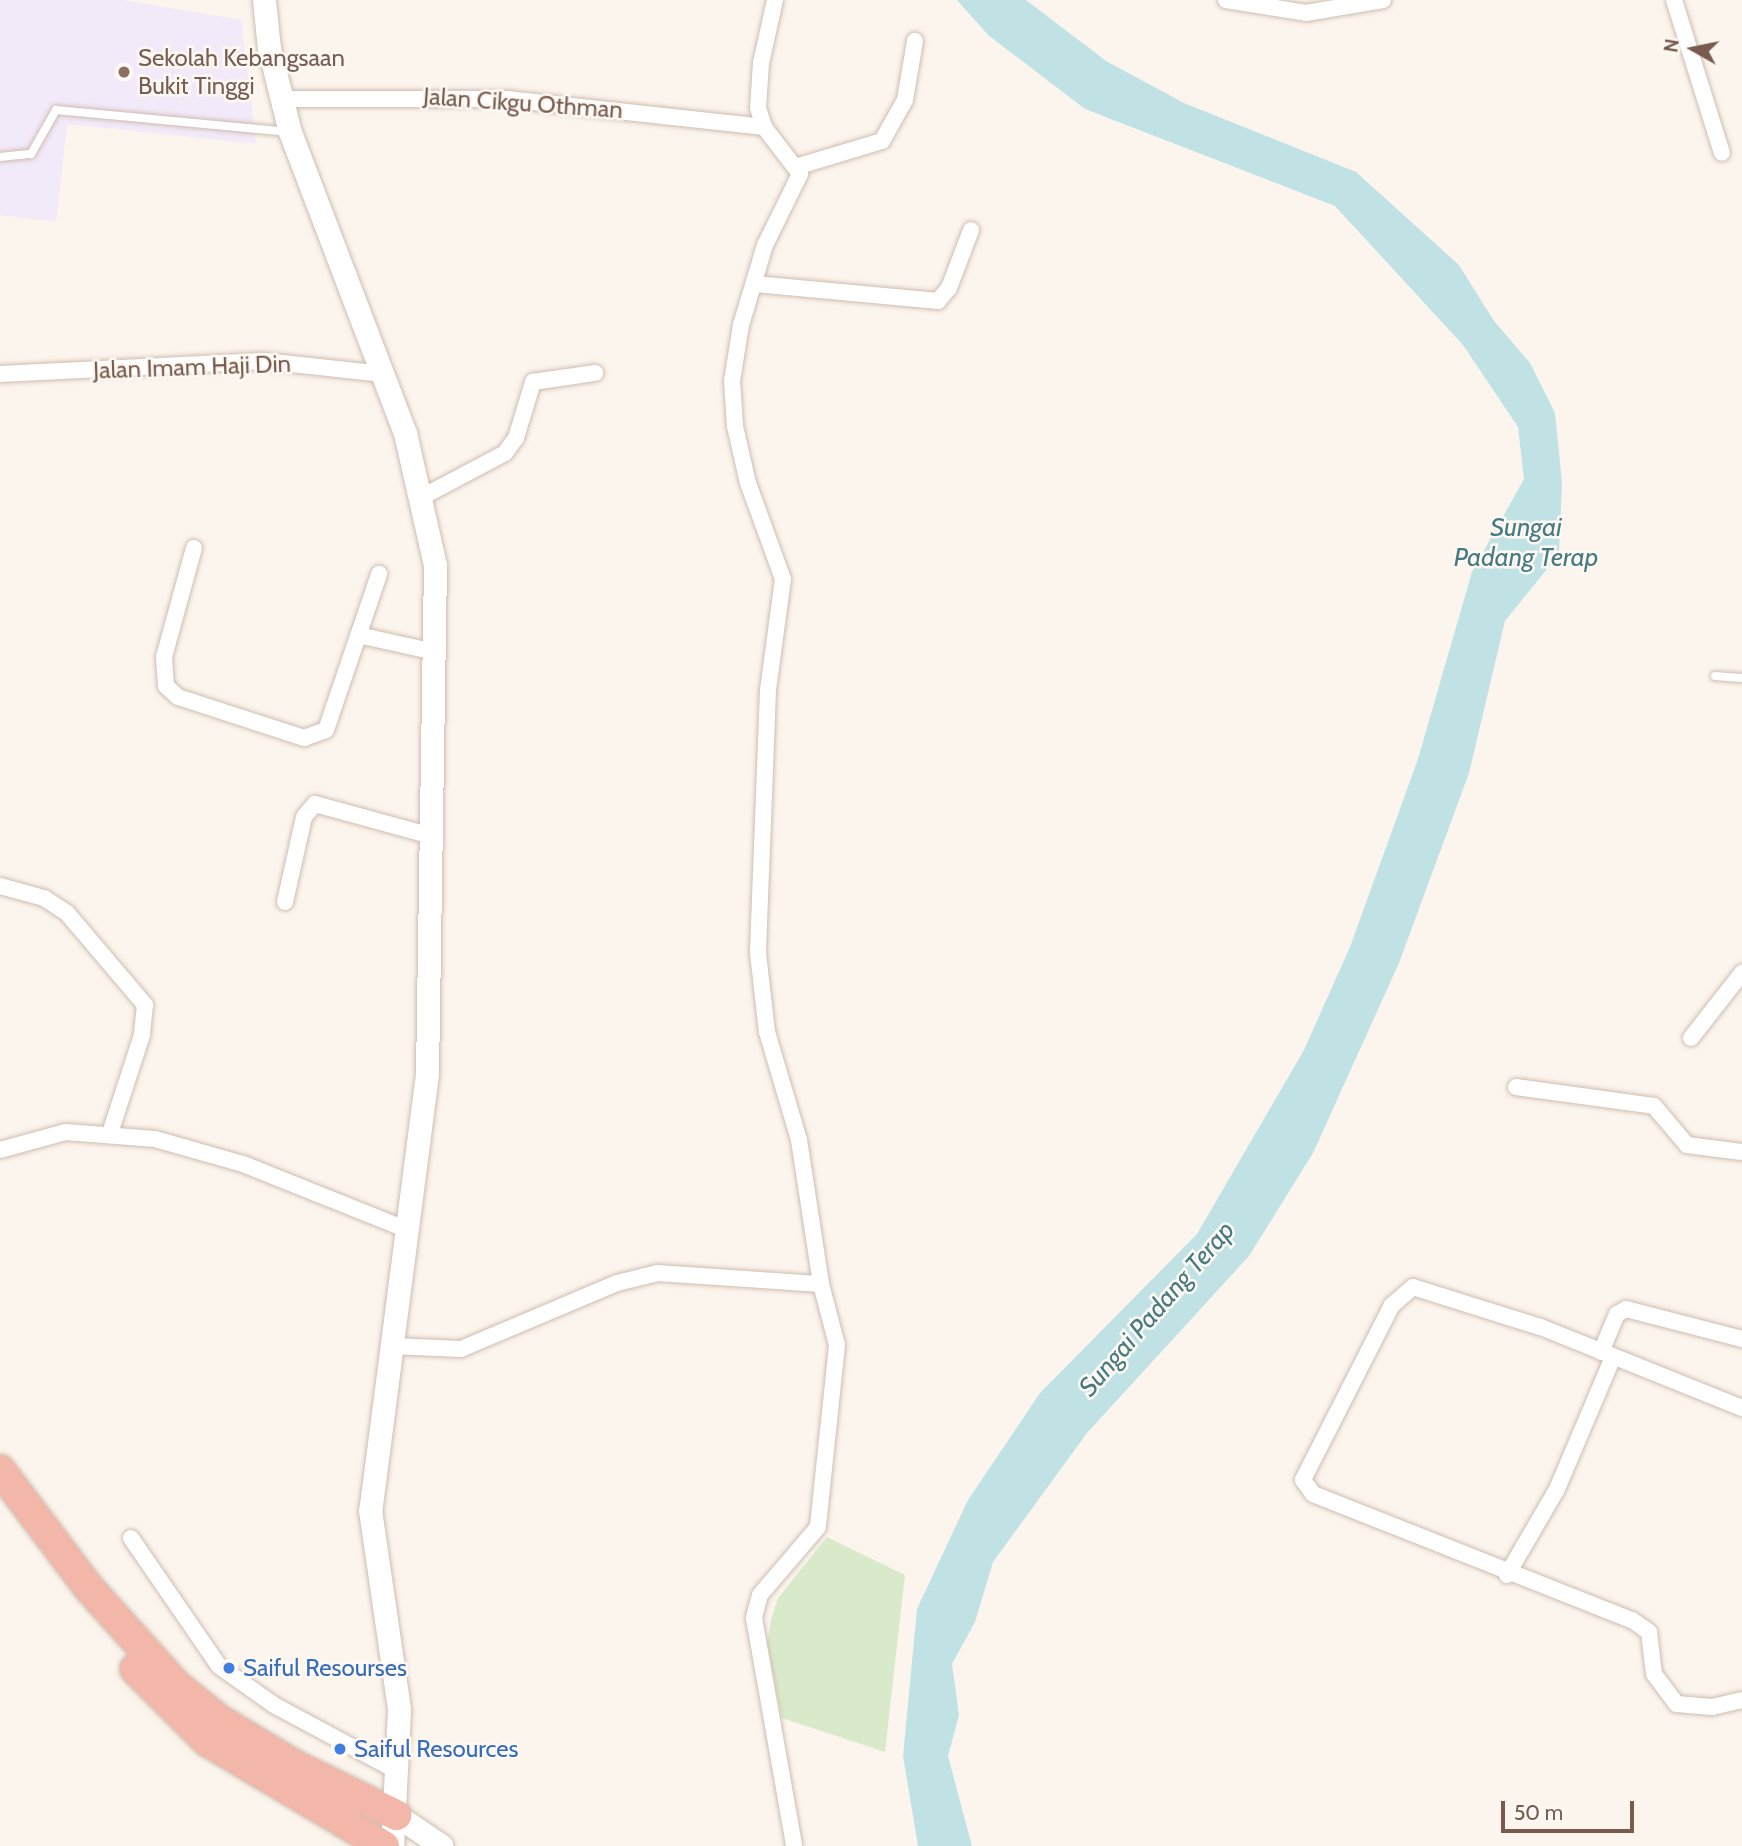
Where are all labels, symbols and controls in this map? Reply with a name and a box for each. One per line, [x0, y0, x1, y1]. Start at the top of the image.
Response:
north arrow [1658, 14, 1728, 84]
text: N [1659, 37, 1684, 54]
place label: Sekolah Kebangsaan Bukit Tinggi [138, 44, 345, 100]
marker: Sekolah Kebangsaan Bukit Tinggi [116, 64, 132, 80]
street label: Jalan Cikgu Othman [422, 82, 624, 124]
street label: Jalan Imam Haji Din [93, 349, 291, 385]
water label: Sungai Padang Terap [1454, 512, 1598, 574]
water label: Sungai Padang Terap [1073, 1215, 1241, 1403]
place label: Saiful Resourses [243, 1654, 407, 1682]
marker: Saiful Resourses [221, 1660, 237, 1676]
place label: Saiful Resources [354, 1735, 518, 1763]
marker: Saiful Resources [332, 1741, 348, 1757]
scale bar [1504, 1786, 1637, 1830]
text: 50 m [1514, 1800, 1563, 1825]

